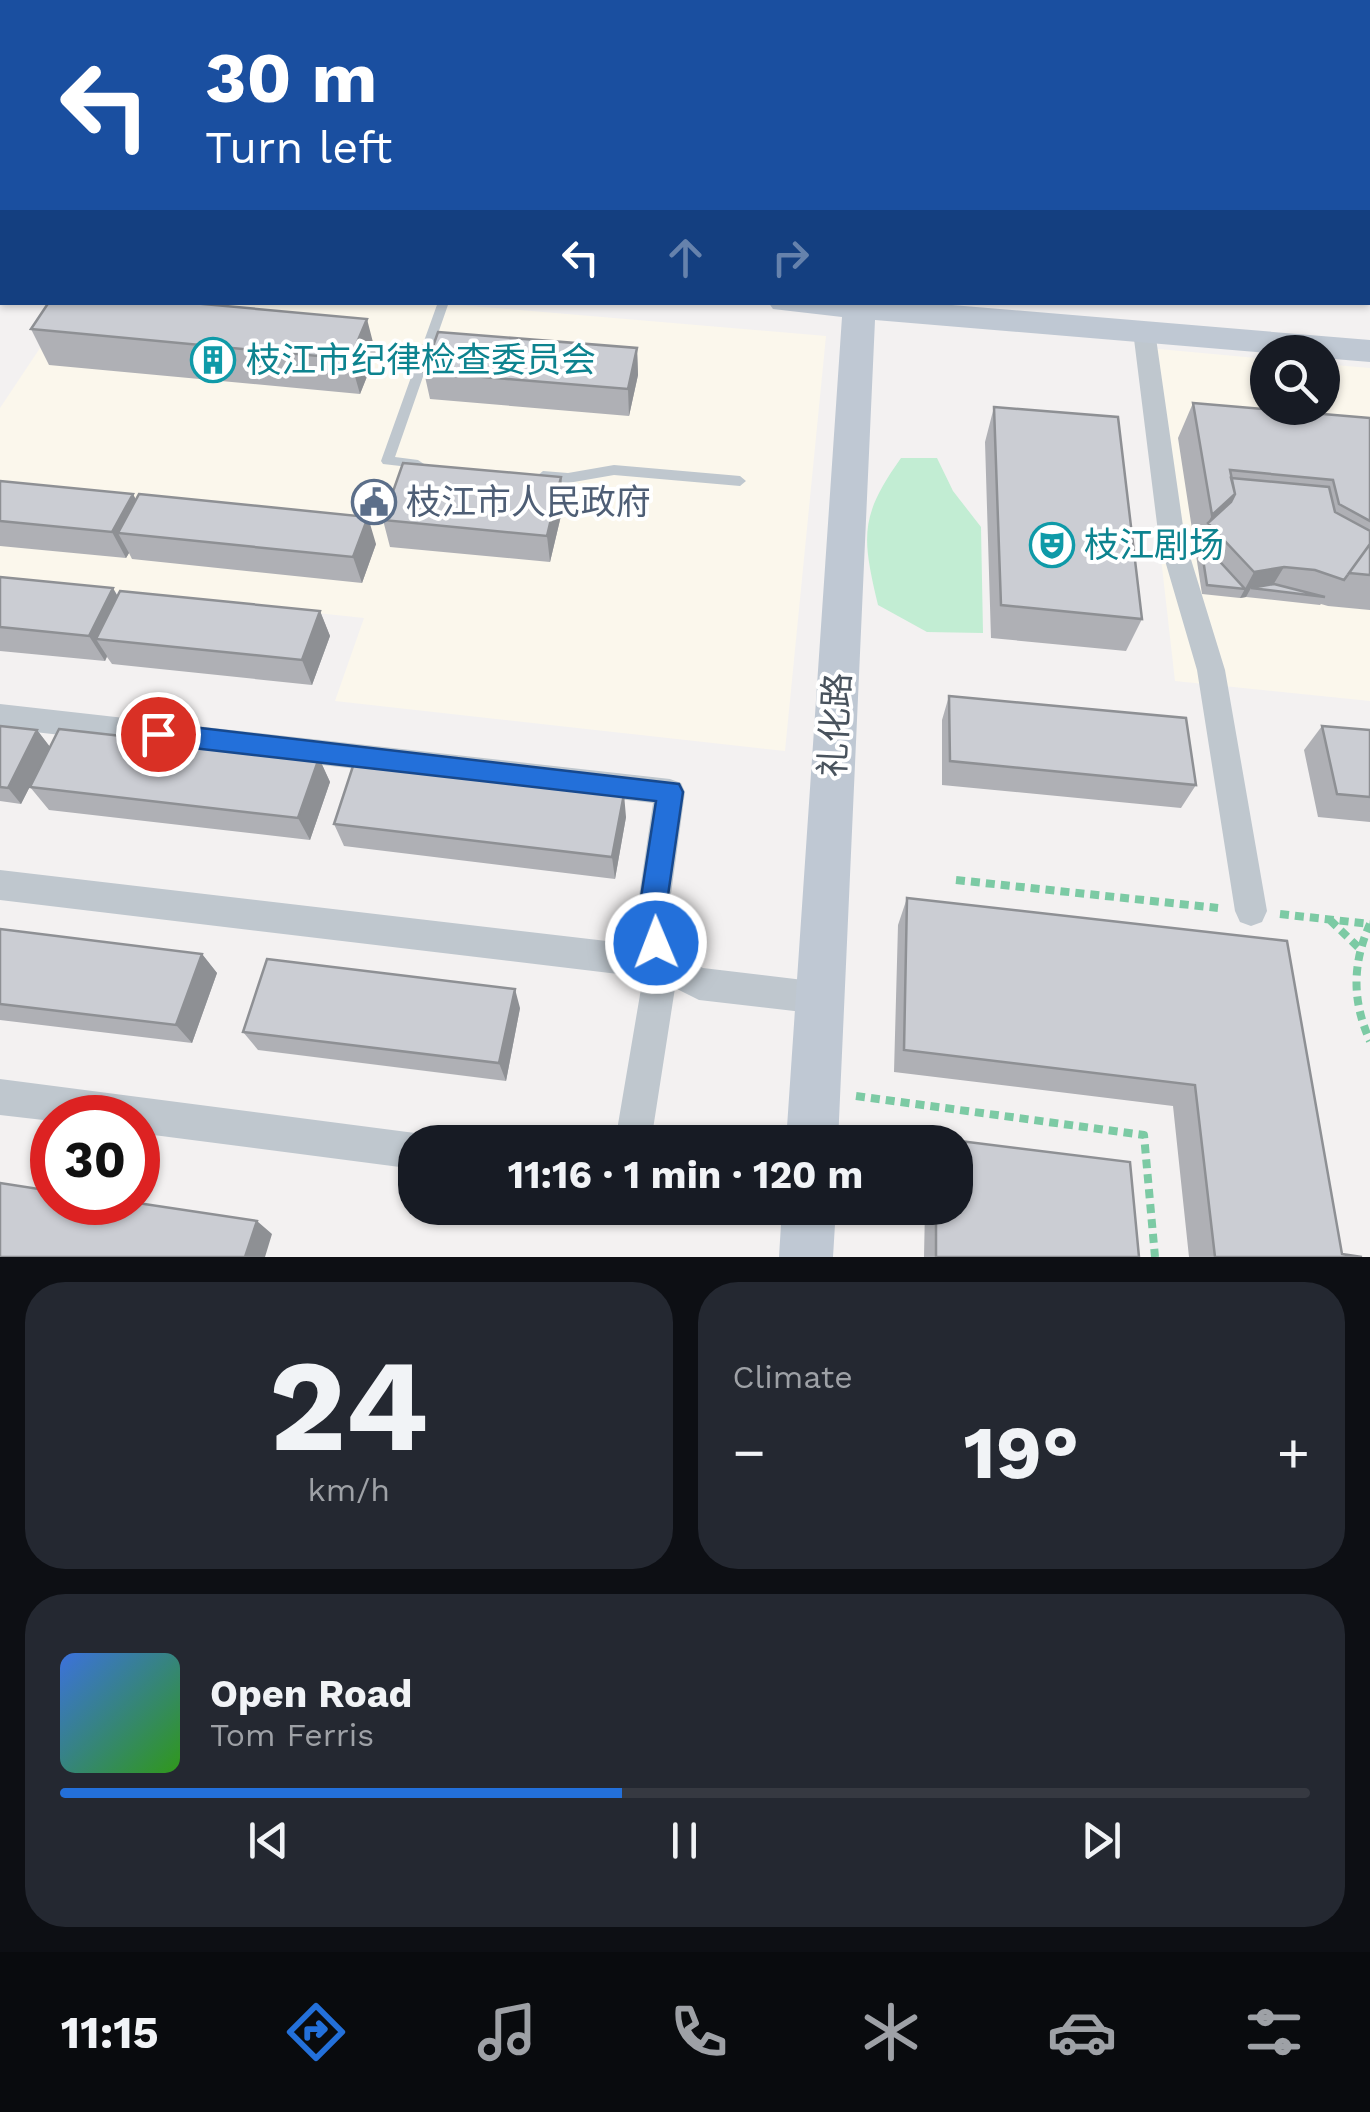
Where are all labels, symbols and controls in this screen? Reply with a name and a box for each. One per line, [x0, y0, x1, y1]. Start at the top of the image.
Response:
text: 30 m [205, 37, 377, 119]
icon: left [40, 40, 170, 170]
text: Turn left [205, 121, 392, 174]
icon: left [553, 230, 608, 285]
icon: ahead [658, 230, 713, 285]
icon: right [763, 230, 818, 285]
map controls [1250, 335, 1340, 425]
button: search [1250, 335, 1340, 425]
building icon: 枝江市纪律检查委员会 [190, 337, 236, 383]
place label: 枝江市纪律检查委员会 [246, 339, 596, 381]
public building icon: 枝江市人民政府 [351, 479, 397, 525]
place label: 枝江市人民政府 [406, 481, 651, 523]
theatre icon: 枝江剧场 [1029, 522, 1075, 568]
place label: 枝江剧场 [1084, 524, 1224, 566]
street label: 礼化路 [811, 671, 859, 779]
pin [116, 692, 201, 777]
icon: arrive [131, 707, 186, 762]
position arrow [604, 891, 708, 995]
speed limit sign: 30 [30, 1095, 160, 1225]
text: 11:16 · 1 min · 120 m [508, 1153, 863, 1197]
text: 24 [269, 1329, 429, 1482]
text: Climate [733, 1358, 853, 1396]
text: 19° [963, 1408, 1079, 1496]
text: − [733, 1420, 766, 1484]
text: + [1277, 1420, 1310, 1484]
text: km/h [308, 1471, 390, 1509]
text: Open Road [210, 1672, 412, 1716]
text: Tom Ferris [210, 1716, 374, 1754]
icon: previous [241, 1813, 296, 1868]
icon: pause [657, 1813, 712, 1868]
icon: next [1074, 1813, 1129, 1868]
icon: directions [281, 1997, 351, 2067]
icon: music [472, 1997, 542, 2067]
icon: phone [664, 1997, 734, 2067]
icon: climate [856, 1997, 926, 2067]
icon: car [1047, 1997, 1117, 2067]
icon: filters [1239, 1997, 1309, 2067]
text: 11:15 [61, 2006, 159, 2059]

